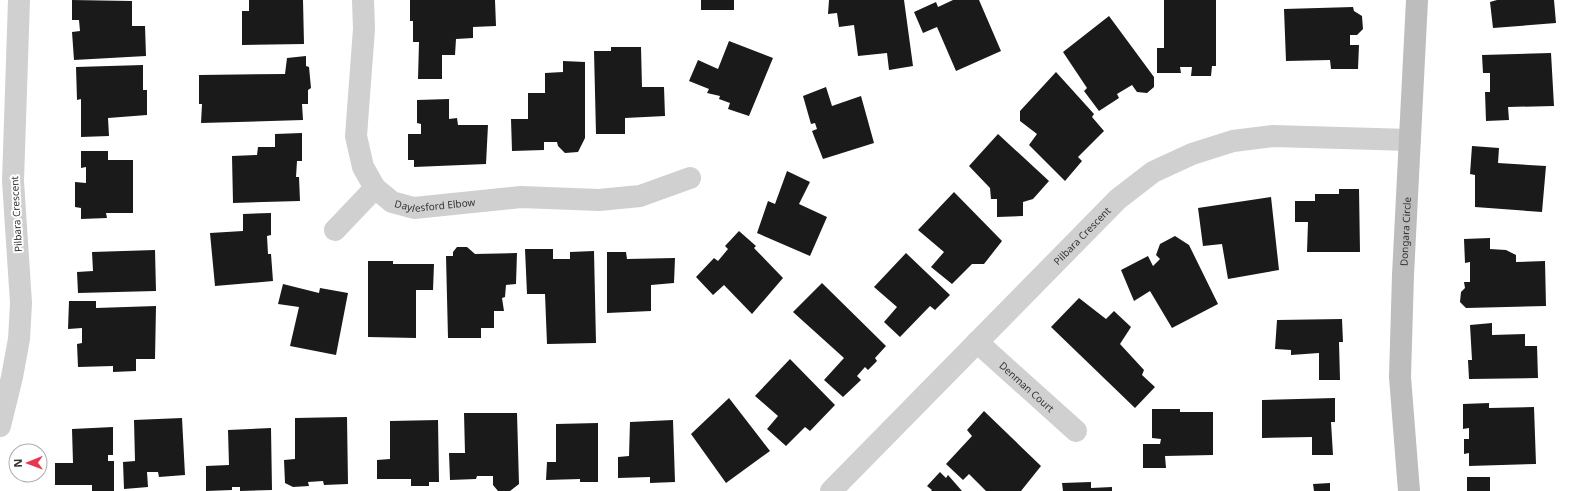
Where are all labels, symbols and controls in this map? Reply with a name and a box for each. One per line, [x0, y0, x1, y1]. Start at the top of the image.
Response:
street label: Pilbara Crescent [7, 175, 25, 252]
street label: Daylesford Elbow [393, 195, 476, 215]
street label: Dongara Circle [1396, 196, 1414, 266]
street label: Pilbara Crescent [1050, 203, 1114, 268]
street label: Denman Court [996, 358, 1058, 415]
north arrow [8, 443, 48, 483]
text: N [10, 459, 25, 468]

